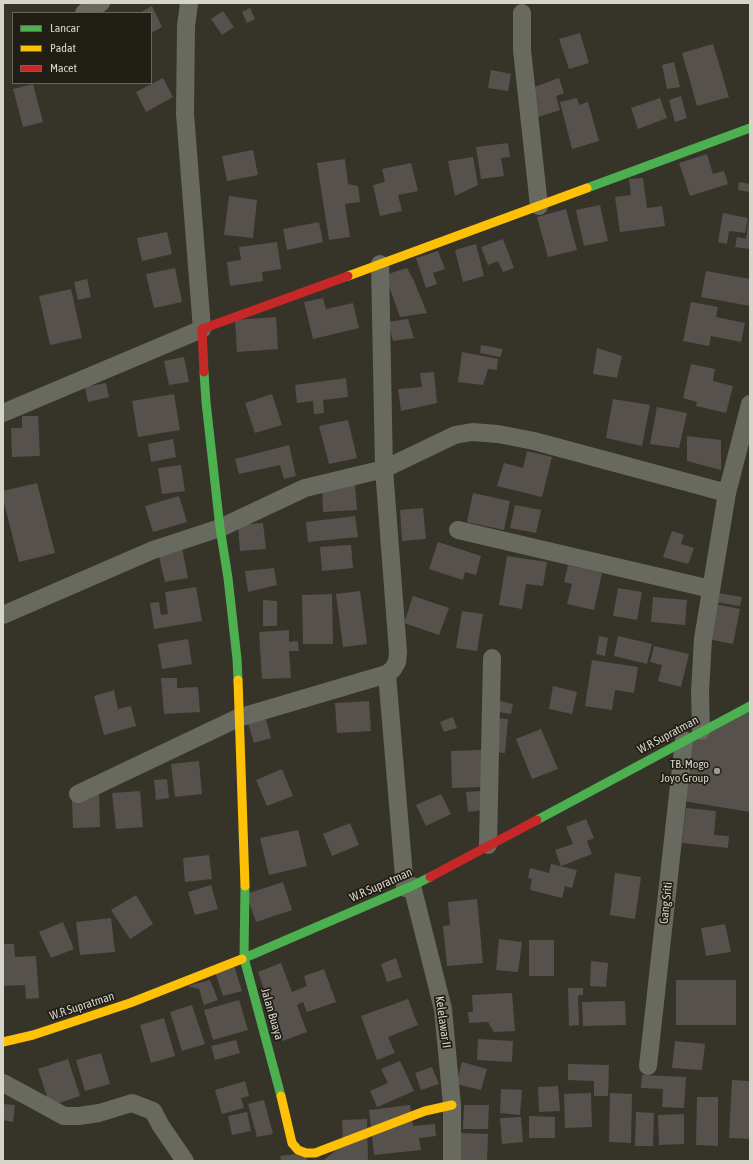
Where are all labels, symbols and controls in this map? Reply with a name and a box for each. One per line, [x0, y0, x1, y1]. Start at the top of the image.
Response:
legend [12, 12, 152, 84]
text: Lancar [50, 21, 80, 35]
text: Padat [50, 41, 76, 55]
text: Macet [50, 61, 77, 75]
street label: W.R Supratman [635, 713, 701, 757]
place label: TB. Mogo Joyo Group [661, 757, 709, 785]
marker: TB. Mogo Joyo Group [712, 766, 722, 776]
street label: W.R Supratman [348, 865, 414, 905]
street label: Gang Sriti [657, 881, 675, 925]
street label: Jalan Buaya [258, 986, 286, 1042]
street label: W.R Supratman [48, 989, 116, 1023]
street label: Kelelawar II [432, 995, 454, 1049]

